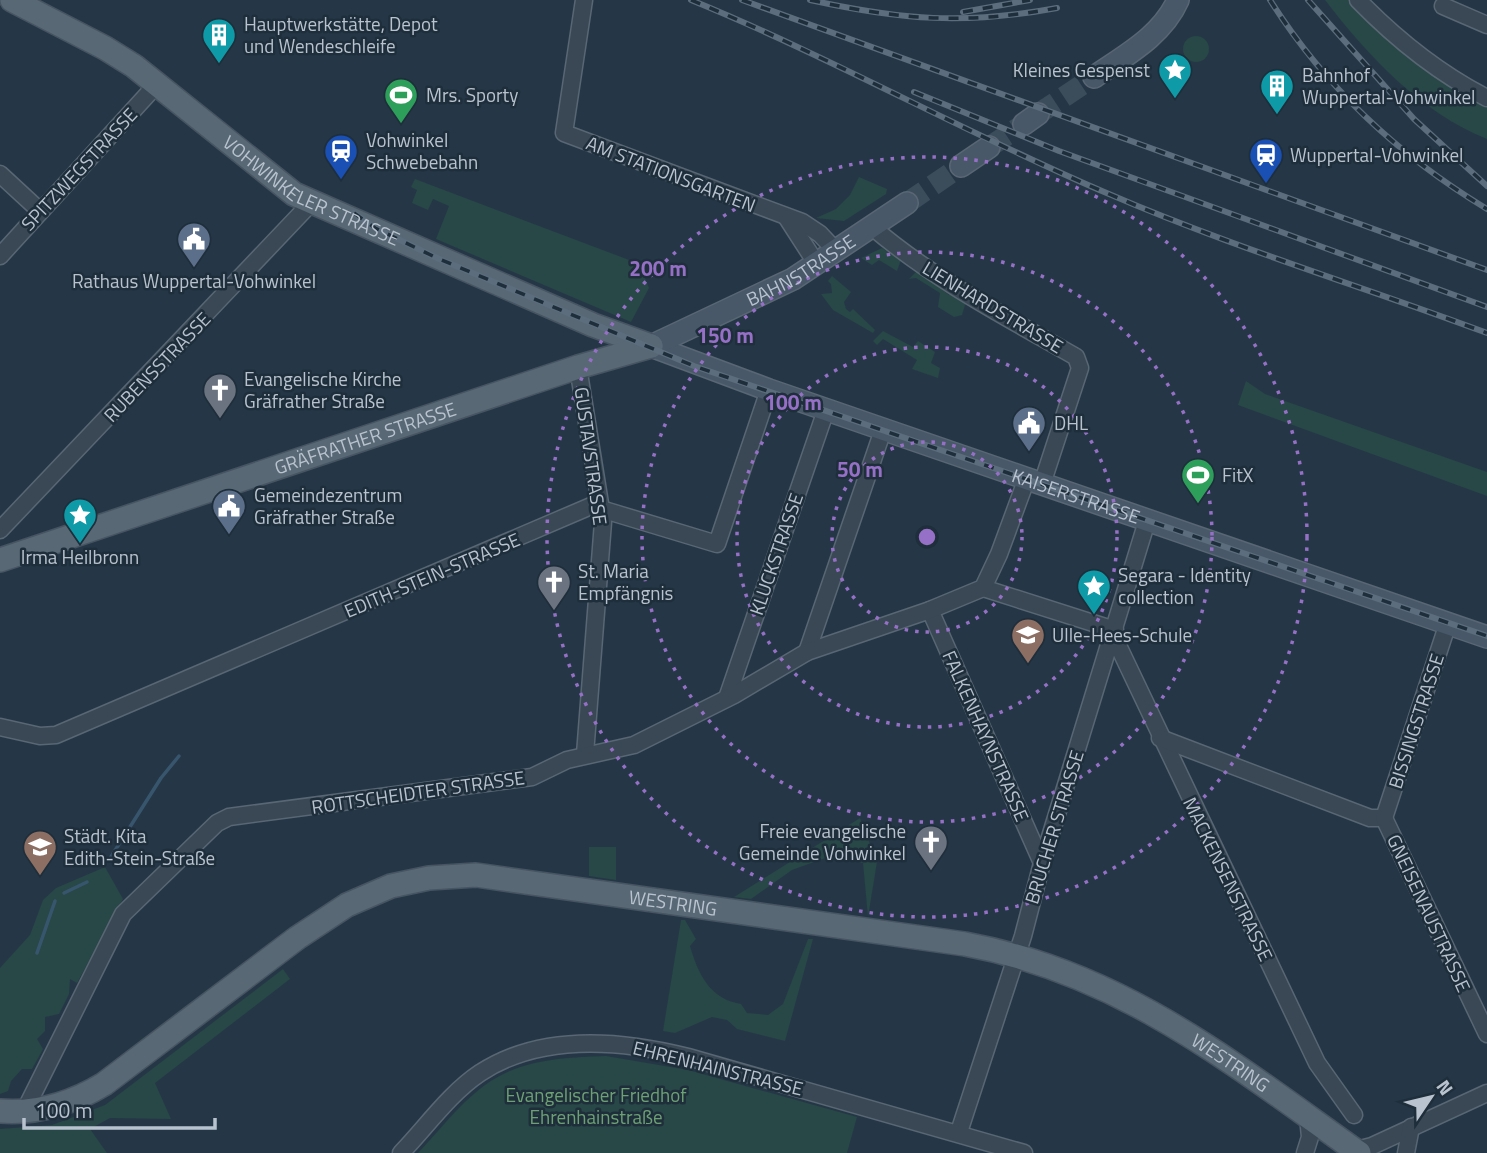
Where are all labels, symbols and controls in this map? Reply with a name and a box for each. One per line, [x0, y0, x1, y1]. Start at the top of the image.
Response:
place label: Hauptwerkstätte, Depot und Wendeschleife [244, 9, 438, 60]
building icon: Hauptwerkstätte, Depot und Wendeschleife [200, 16, 238, 65]
place icon: Kleines Gespenst [1156, 51, 1194, 100]
place label: Kleines Gespenst [1013, 55, 1150, 84]
place label: Bahnhof Wuppertal-Vohwinkel [1302, 60, 1475, 111]
building icon: Bahnhof Wuppertal-Vohwinkel [1258, 67, 1296, 116]
sports icon: Mrs. Sporty [382, 76, 420, 125]
place label: Mrs. Sporty [426, 80, 518, 109]
street label: SPITZWEGSTRASSE [14, 100, 144, 237]
place label: Vohwinkel Schwebebahn [366, 125, 478, 176]
street label: VOHWINKELER STRASSE [217, 128, 405, 253]
street label: AM STATIONSGARTEN [582, 128, 760, 219]
station icon: Vohwinkel Schwebebahn [322, 132, 360, 181]
station icon: Wuppertal-Vohwinkel [1247, 136, 1285, 185]
place label: Wuppertal-Vohwinkel [1290, 140, 1463, 169]
public building icon: Rathaus Wuppertal-Vohwinkel [175, 220, 213, 269]
street label: BAHNSTRASSE [741, 226, 861, 313]
text: 200 m [629, 252, 687, 284]
street label: LIENHARDSTRASSE [917, 253, 1069, 360]
place label: Rathaus Wuppertal-Vohwinkel [72, 266, 316, 295]
street label: RUBENSSTRASSE [96, 305, 217, 428]
text: 150 m [696, 319, 754, 351]
place label: Evangelische Kirche Gräfrather Straße [244, 364, 401, 415]
church icon: Evangelische Kirche Gräfrather Straße [201, 371, 239, 420]
street label: GUSTAVSTRASSE [567, 385, 616, 527]
text: 100 m [764, 386, 822, 418]
street label: GRÄFRATHER STRASSE [270, 394, 460, 481]
public building icon: DHL [1010, 404, 1048, 453]
place label: DHL [1054, 408, 1088, 437]
text: 50 m [837, 453, 883, 485]
sports icon: FitX [1179, 456, 1217, 505]
street label: KAISERSTRASSE [1008, 460, 1144, 531]
place label: FitX [1222, 460, 1254, 489]
place label: Gemeindezentrum Gräfrather Straße [254, 480, 402, 531]
public building icon: Gemeindezentrum Gräfrather Straße [210, 487, 248, 536]
street label: KLUCKSTRASSE [741, 489, 810, 619]
place icon: Irma Heilbronn [61, 496, 99, 545]
street label: EDITH-STEIN-STRASSE [339, 524, 524, 625]
centre of rings [915, 525, 939, 549]
place label: Irma Heilbronn [21, 542, 139, 571]
place label: St. Maria Empfängnis [578, 556, 674, 607]
place label: Segara - Identity collection [1118, 560, 1251, 611]
church icon: St. Maria Empfängnis [535, 563, 573, 612]
place icon: Segara - Identity collection [1075, 567, 1113, 616]
school or university icon: Ulle-Hees-Schule [1009, 616, 1047, 665]
place label: Ulle-Hees-Schule [1052, 620, 1192, 649]
street label: FALKENHAYNSTRASSE [936, 646, 1037, 826]
street label: BISSINGSTRASSE [1380, 650, 1451, 792]
street label: BRUCHER STRASSE [1016, 746, 1091, 907]
street label: ROTTSCHEIDTER STRASSE [310, 762, 526, 821]
street label: MACKENSENSTRASSE [1176, 792, 1281, 966]
place label: Freie evangelische Gemeinde Vohwinkel [739, 816, 906, 867]
place label: Städt. Kita Edith-Stein-Straße [64, 821, 215, 872]
church icon: Freie evangelische Gemeinde Vohwinkel [912, 823, 950, 872]
school or university icon: Städt. Kita Edith-Stein-Straße [21, 828, 59, 877]
street label: GNEISENAUSTRASSE [1380, 829, 1479, 996]
street label: WESTRING [627, 882, 719, 923]
street label: WESTRING [1186, 1025, 1276, 1099]
street label: EHRENHAINSTRASSE [630, 1032, 806, 1103]
north arrow [1396, 1062, 1466, 1132]
text: N [1430, 1073, 1461, 1101]
park label: Evangelischer Friedhof Ehrenhainstraße [505, 1080, 687, 1131]
scale bar [24, 1086, 215, 1130]
text: 100 m [35, 1094, 92, 1126]

